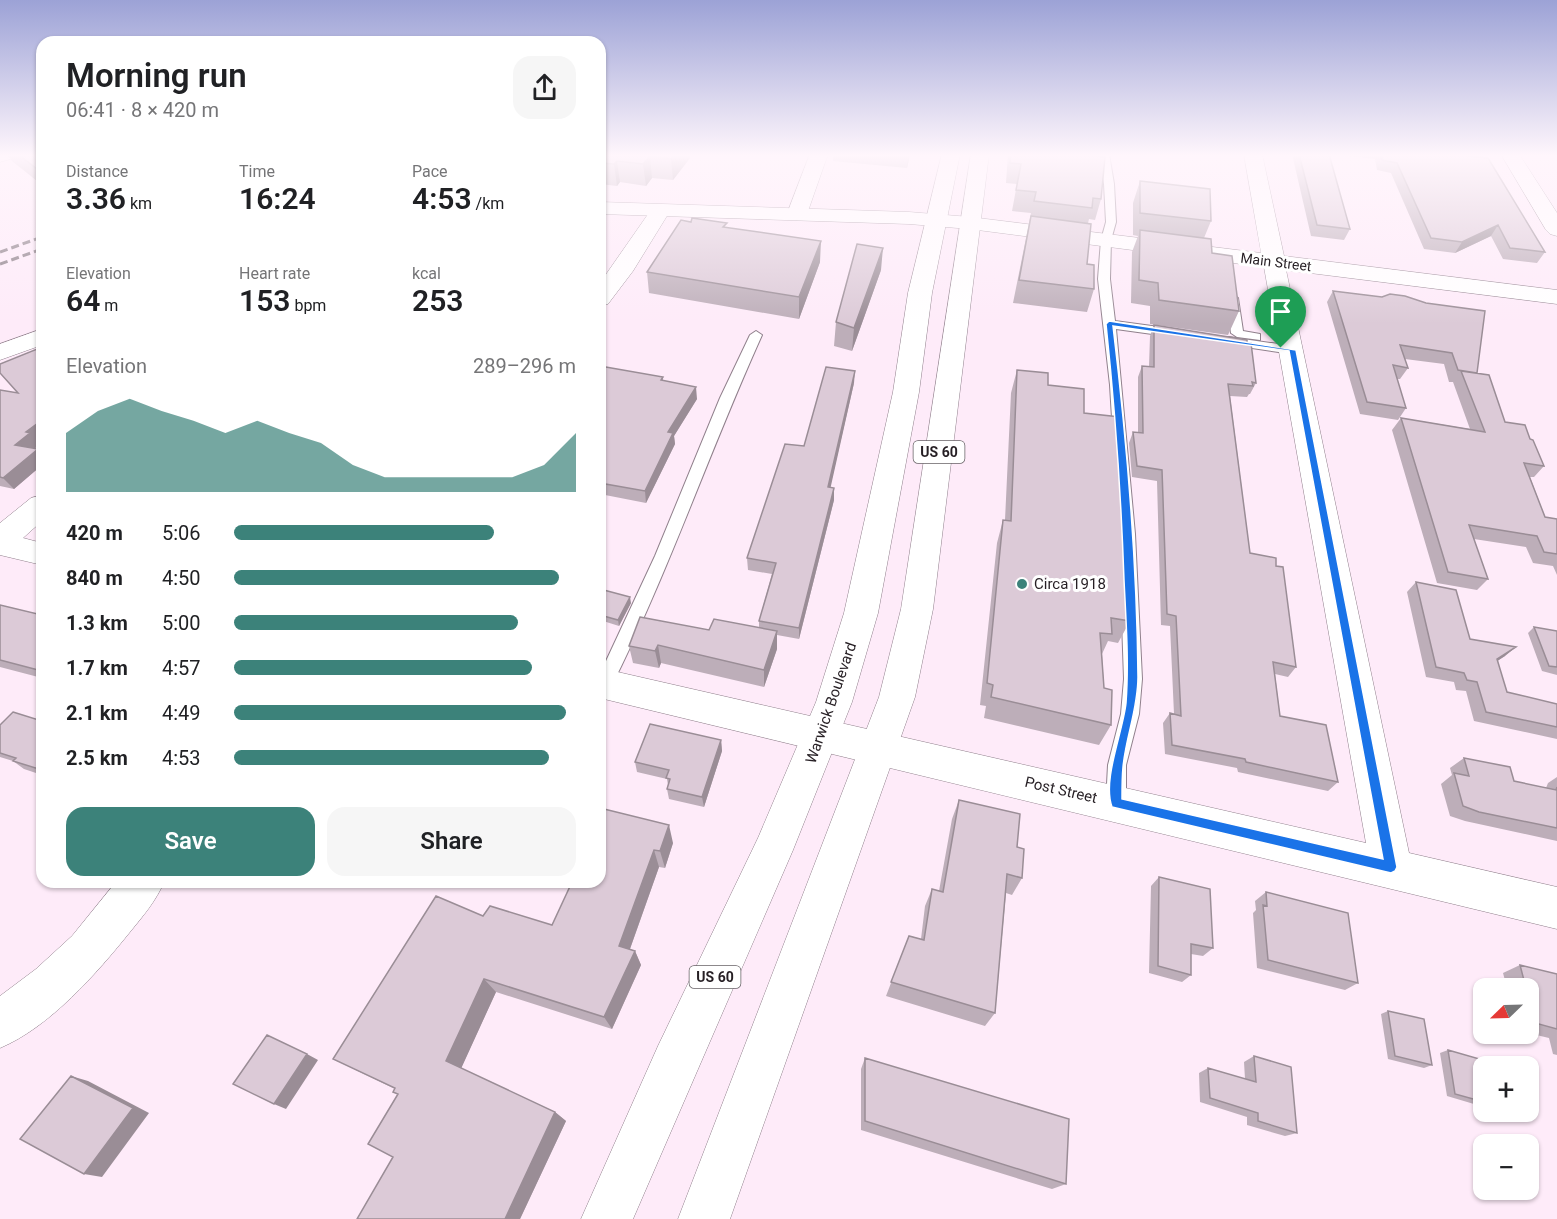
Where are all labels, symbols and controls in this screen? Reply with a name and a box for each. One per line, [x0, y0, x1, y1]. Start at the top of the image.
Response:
text: Morning run [66, 56, 247, 95]
button: share [513, 56, 576, 119]
text: 06:41 · 8 × 420 m [66, 98, 219, 122]
text: Distance [66, 162, 128, 181]
text: Time [239, 162, 275, 181]
text: Pace [412, 162, 448, 181]
text: 3.36 [66, 181, 126, 216]
text: 16:24 [239, 181, 316, 216]
text: 4:53 [412, 181, 472, 216]
text: km [126, 194, 152, 213]
text: /km [472, 194, 504, 213]
street label: Main Street [1240, 250, 1313, 274]
text: Elevation [66, 264, 131, 283]
text: Heart rate [239, 264, 310, 283]
text: kcal [412, 264, 441, 283]
text: 64 [66, 283, 100, 318]
text: 153 [239, 283, 290, 318]
text: 253 [412, 283, 463, 318]
pin [1255, 286, 1306, 348]
icon: arrive [1264, 295, 1297, 328]
text: m [100, 296, 118, 315]
text: bpm [290, 296, 326, 315]
text: Elevation [66, 354, 147, 378]
text: 289–296 m [473, 354, 576, 378]
road number: US 60 [914, 441, 964, 463]
text: 420 m [66, 521, 123, 545]
text: 5:06 [162, 521, 201, 545]
text: 840 m [66, 566, 123, 590]
text: 4:50 [162, 566, 201, 590]
place label: Circa 1918 [1034, 575, 1106, 593]
marker: Circa 1918 [1015, 577, 1029, 591]
text: 1.3 km [66, 611, 128, 635]
text: 5:00 [162, 611, 201, 635]
street label: Warwick Boulevard [802, 640, 860, 766]
text: 1.7 km [66, 656, 128, 680]
text: 4:57 [162, 656, 201, 680]
text: 2.1 km [66, 701, 128, 725]
text: 4:49 [162, 701, 201, 725]
text: 2.5 km [66, 746, 128, 770]
text: 4:53 [162, 746, 201, 770]
street label: Post Street [1023, 773, 1099, 807]
button: Save [66, 807, 315, 876]
button: Share [327, 807, 576, 876]
road number: US 60 [690, 966, 740, 988]
north arrow [1473, 978, 1539, 1044]
map controls [1473, 978, 1539, 1200]
button: + [1473, 1056, 1539, 1122]
button: − [1473, 1134, 1539, 1200]

